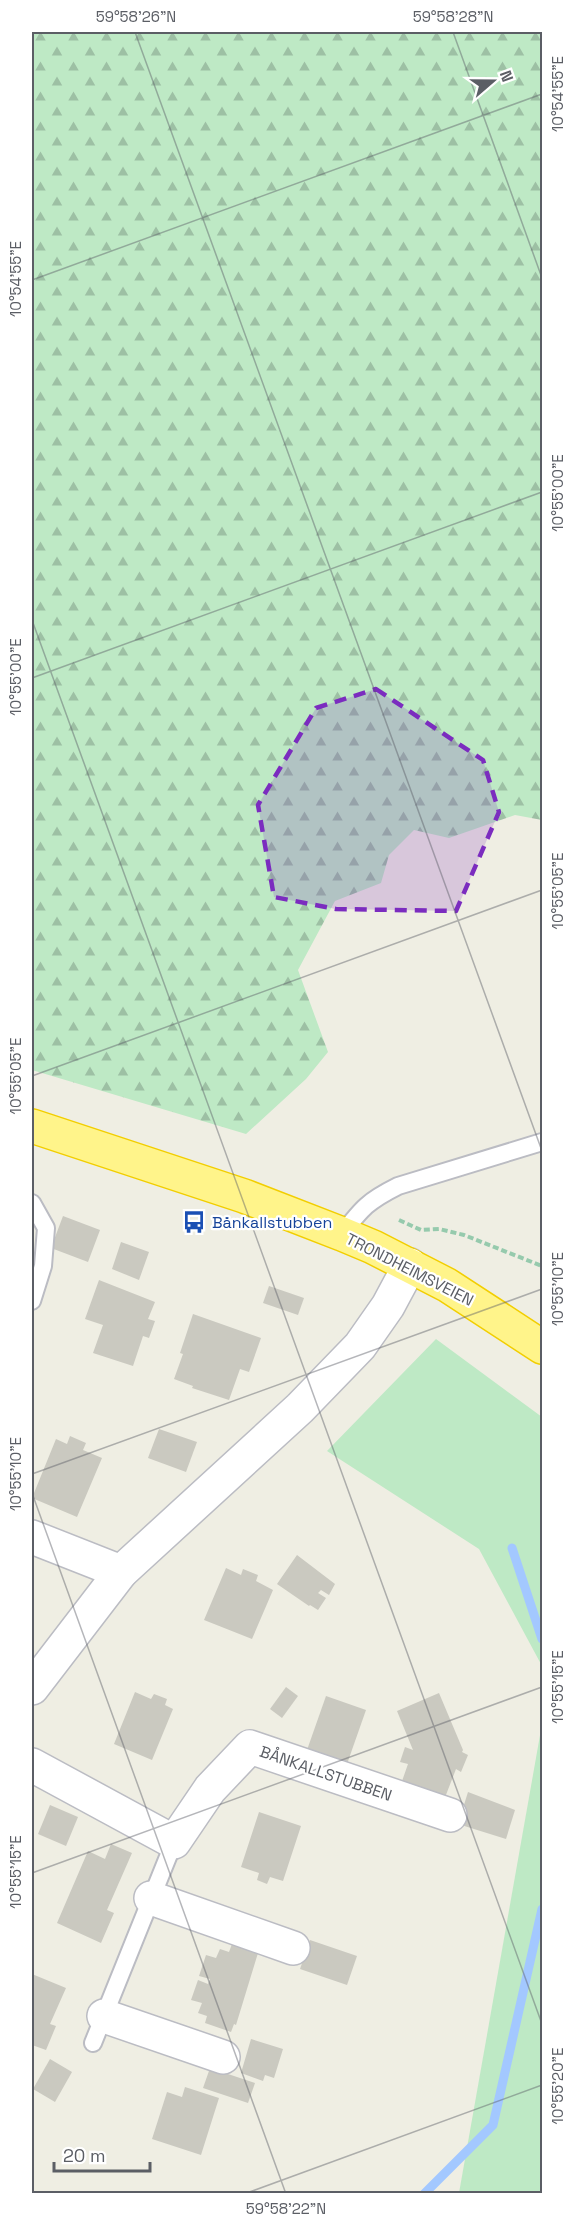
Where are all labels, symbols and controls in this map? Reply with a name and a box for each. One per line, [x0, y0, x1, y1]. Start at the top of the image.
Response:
text: 59°58'26"N [96, 7, 176, 26]
text: 59°58'28"N [413, 7, 493, 26]
north arrow [463, 51, 523, 111]
text: 10°54'55"E [548, 56, 567, 132]
text: N [495, 67, 518, 85]
text: 10°54'55"E [6, 241, 25, 317]
text: 10°55'00"E [548, 454, 567, 532]
text: 10°55'00"E [6, 638, 25, 716]
text: 10°55'05"E [548, 853, 567, 929]
text: 10°55'05"E [6, 1038, 25, 1114]
bus stop icon: Bånkallstubben [181, 1209, 207, 1235]
place label: Bånkallstubben [212, 1212, 332, 1233]
street label: TRONDHEIMSVEIEN [342, 1228, 477, 1311]
text: 10°55'10"E [548, 1252, 567, 1326]
text: 10°55'10"E [6, 1437, 25, 1511]
text: 10°55'15"E [548, 1650, 567, 1724]
street label: BÅNKALLSTUBBEN [257, 1741, 395, 1806]
text: 10°55'15"E [6, 1835, 25, 1909]
text: 10°55'20"E [548, 2048, 567, 2124]
scale bar [54, 2135, 150, 2173]
text: 20 m [63, 2144, 106, 2167]
text: 59°58'22"N [246, 2199, 326, 2218]

